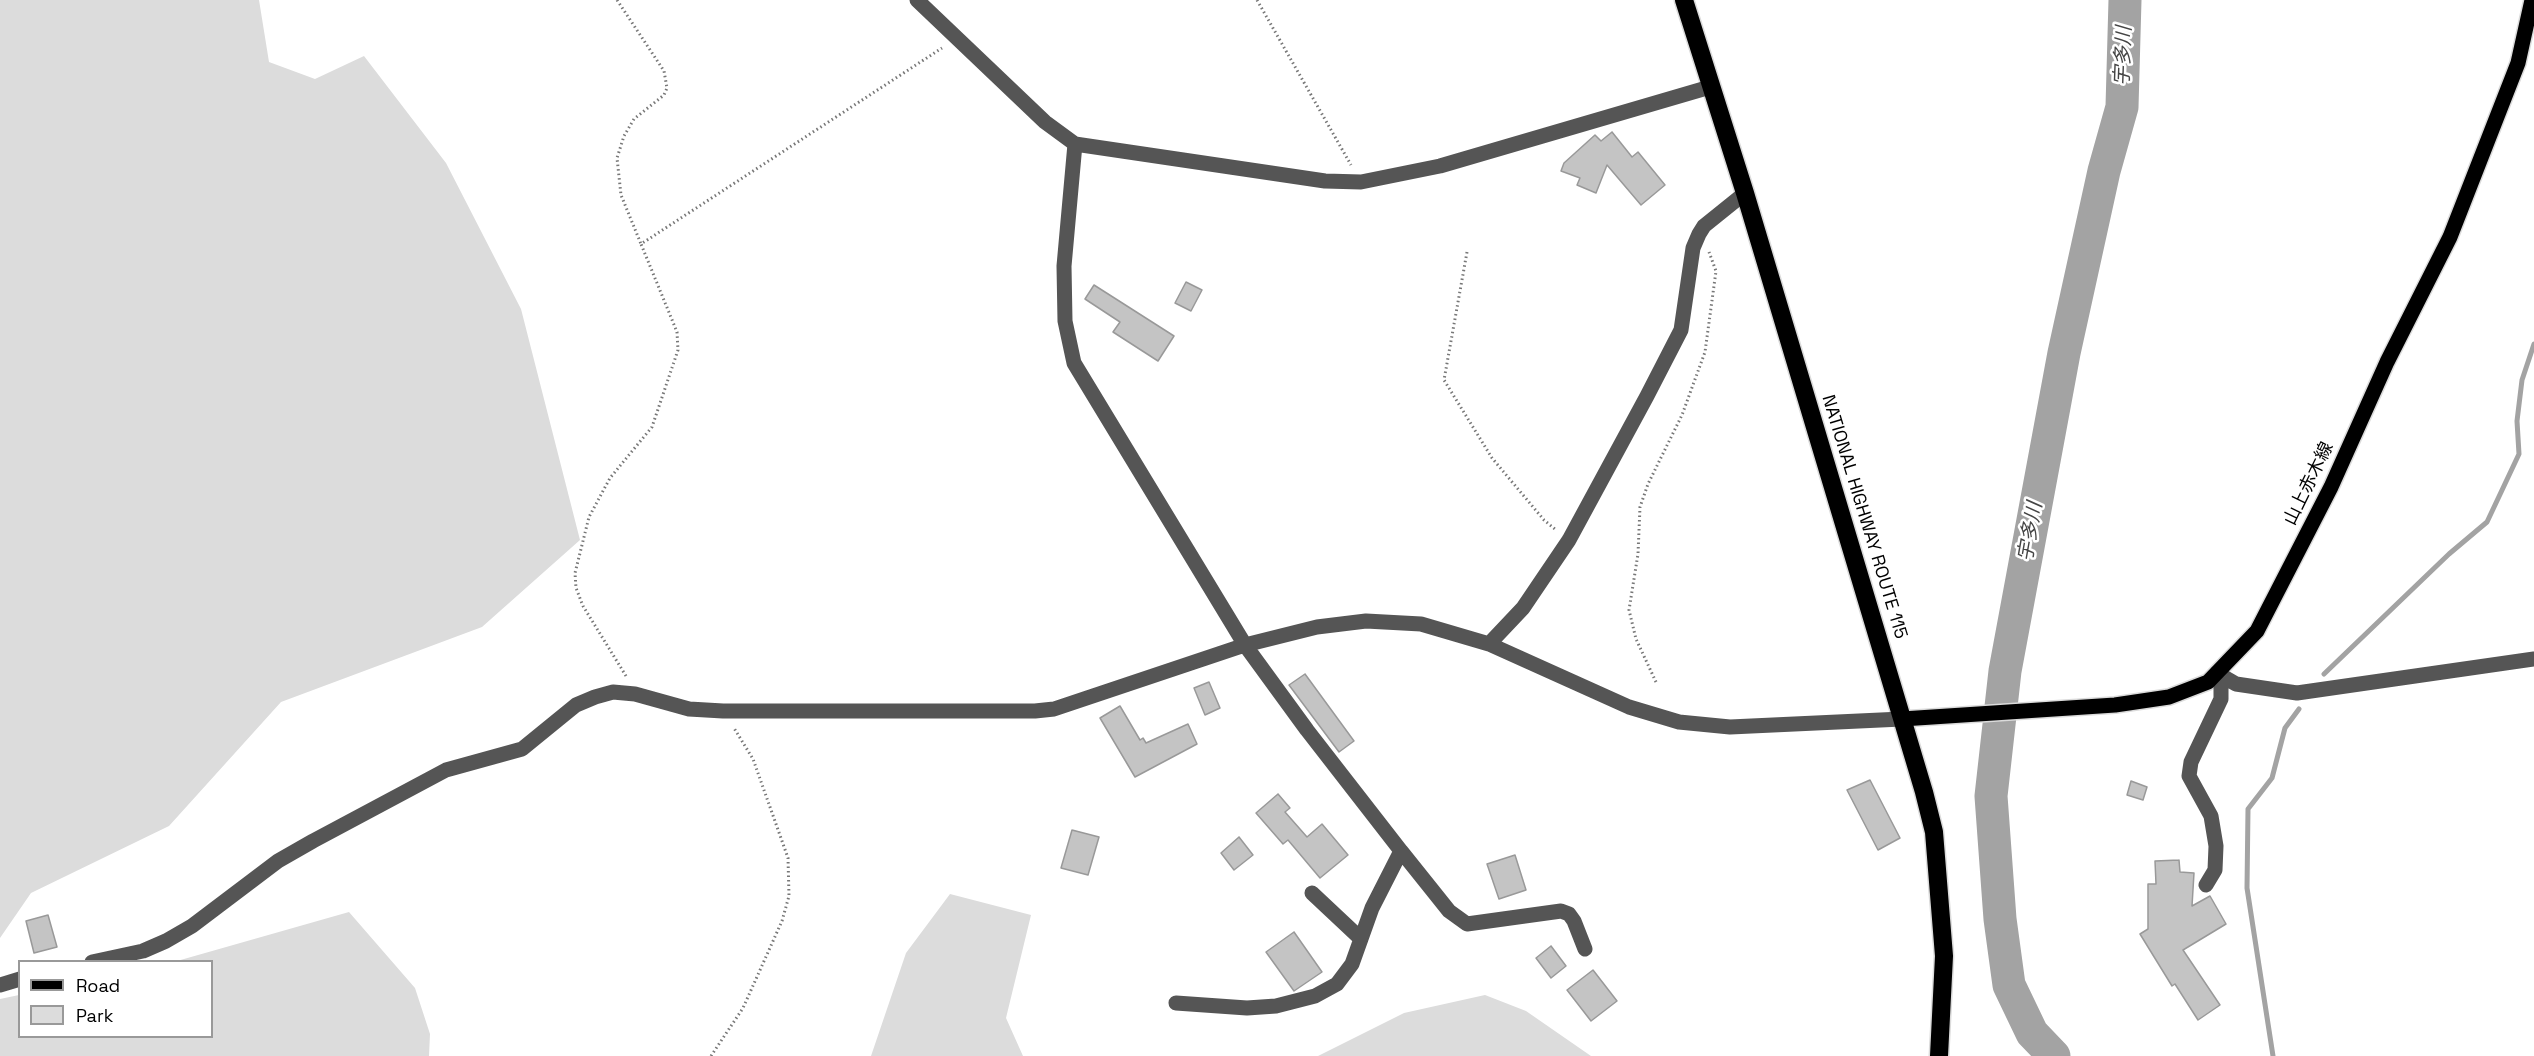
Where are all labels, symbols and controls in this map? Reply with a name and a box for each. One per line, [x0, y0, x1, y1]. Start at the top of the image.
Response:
water label: 宇多川 [2111, 26, 2137, 86]
street label: NATIONAL HIGHWAY ROUTE 115 [1817, 392, 1911, 642]
street label: 山上赤木線 [2280, 439, 2338, 529]
water label: 宇多川 [2014, 500, 2048, 564]
legend [18, 960, 213, 1038]
text: Road [76, 974, 120, 997]
text: Park [76, 1004, 113, 1027]

